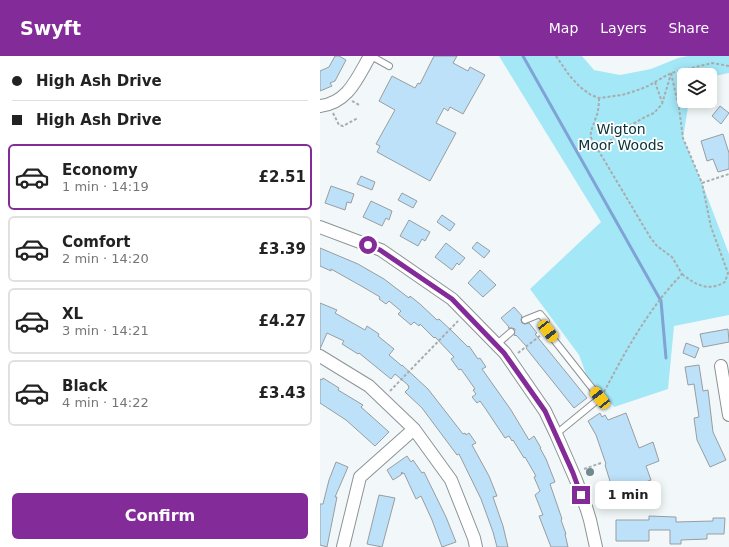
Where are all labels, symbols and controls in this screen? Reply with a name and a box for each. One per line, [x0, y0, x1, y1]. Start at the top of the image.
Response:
text: Swyft [20, 17, 81, 39]
text: Map [549, 20, 578, 36]
text: Layers [600, 20, 647, 36]
text: Share [669, 20, 709, 36]
map controls [677, 68, 717, 108]
button: layers [677, 68, 717, 108]
text: High Ash Drive [36, 72, 162, 90]
text: High Ash Drive [36, 111, 162, 129]
park label: Wigton Moor Woods [578, 121, 664, 153]
icon: car [14, 159, 50, 195]
text: Economy [62, 161, 138, 179]
text: £2.51 [259, 168, 306, 186]
text: 1 min · 14:19 [62, 179, 149, 194]
icon: car [14, 231, 50, 267]
text: Comfort [62, 233, 130, 251]
route start [359, 236, 377, 254]
text: £3.39 [259, 240, 306, 258]
text: 2 min · 14:20 [62, 251, 149, 266]
icon: car [14, 303, 50, 339]
text: XL [62, 305, 83, 323]
text: £4.27 [259, 312, 306, 330]
car [536, 318, 560, 344]
text: 3 min · 14:21 [62, 323, 149, 338]
icon: car [14, 375, 50, 411]
text: Black [62, 377, 108, 395]
text: £3.43 [259, 384, 306, 402]
car [588, 385, 612, 411]
text: 4 min · 14:22 [62, 395, 149, 410]
callout: 1 min [595, 481, 661, 509]
route end [572, 486, 590, 504]
text: 1 min [608, 487, 648, 502]
button: Confirm [12, 493, 308, 539]

